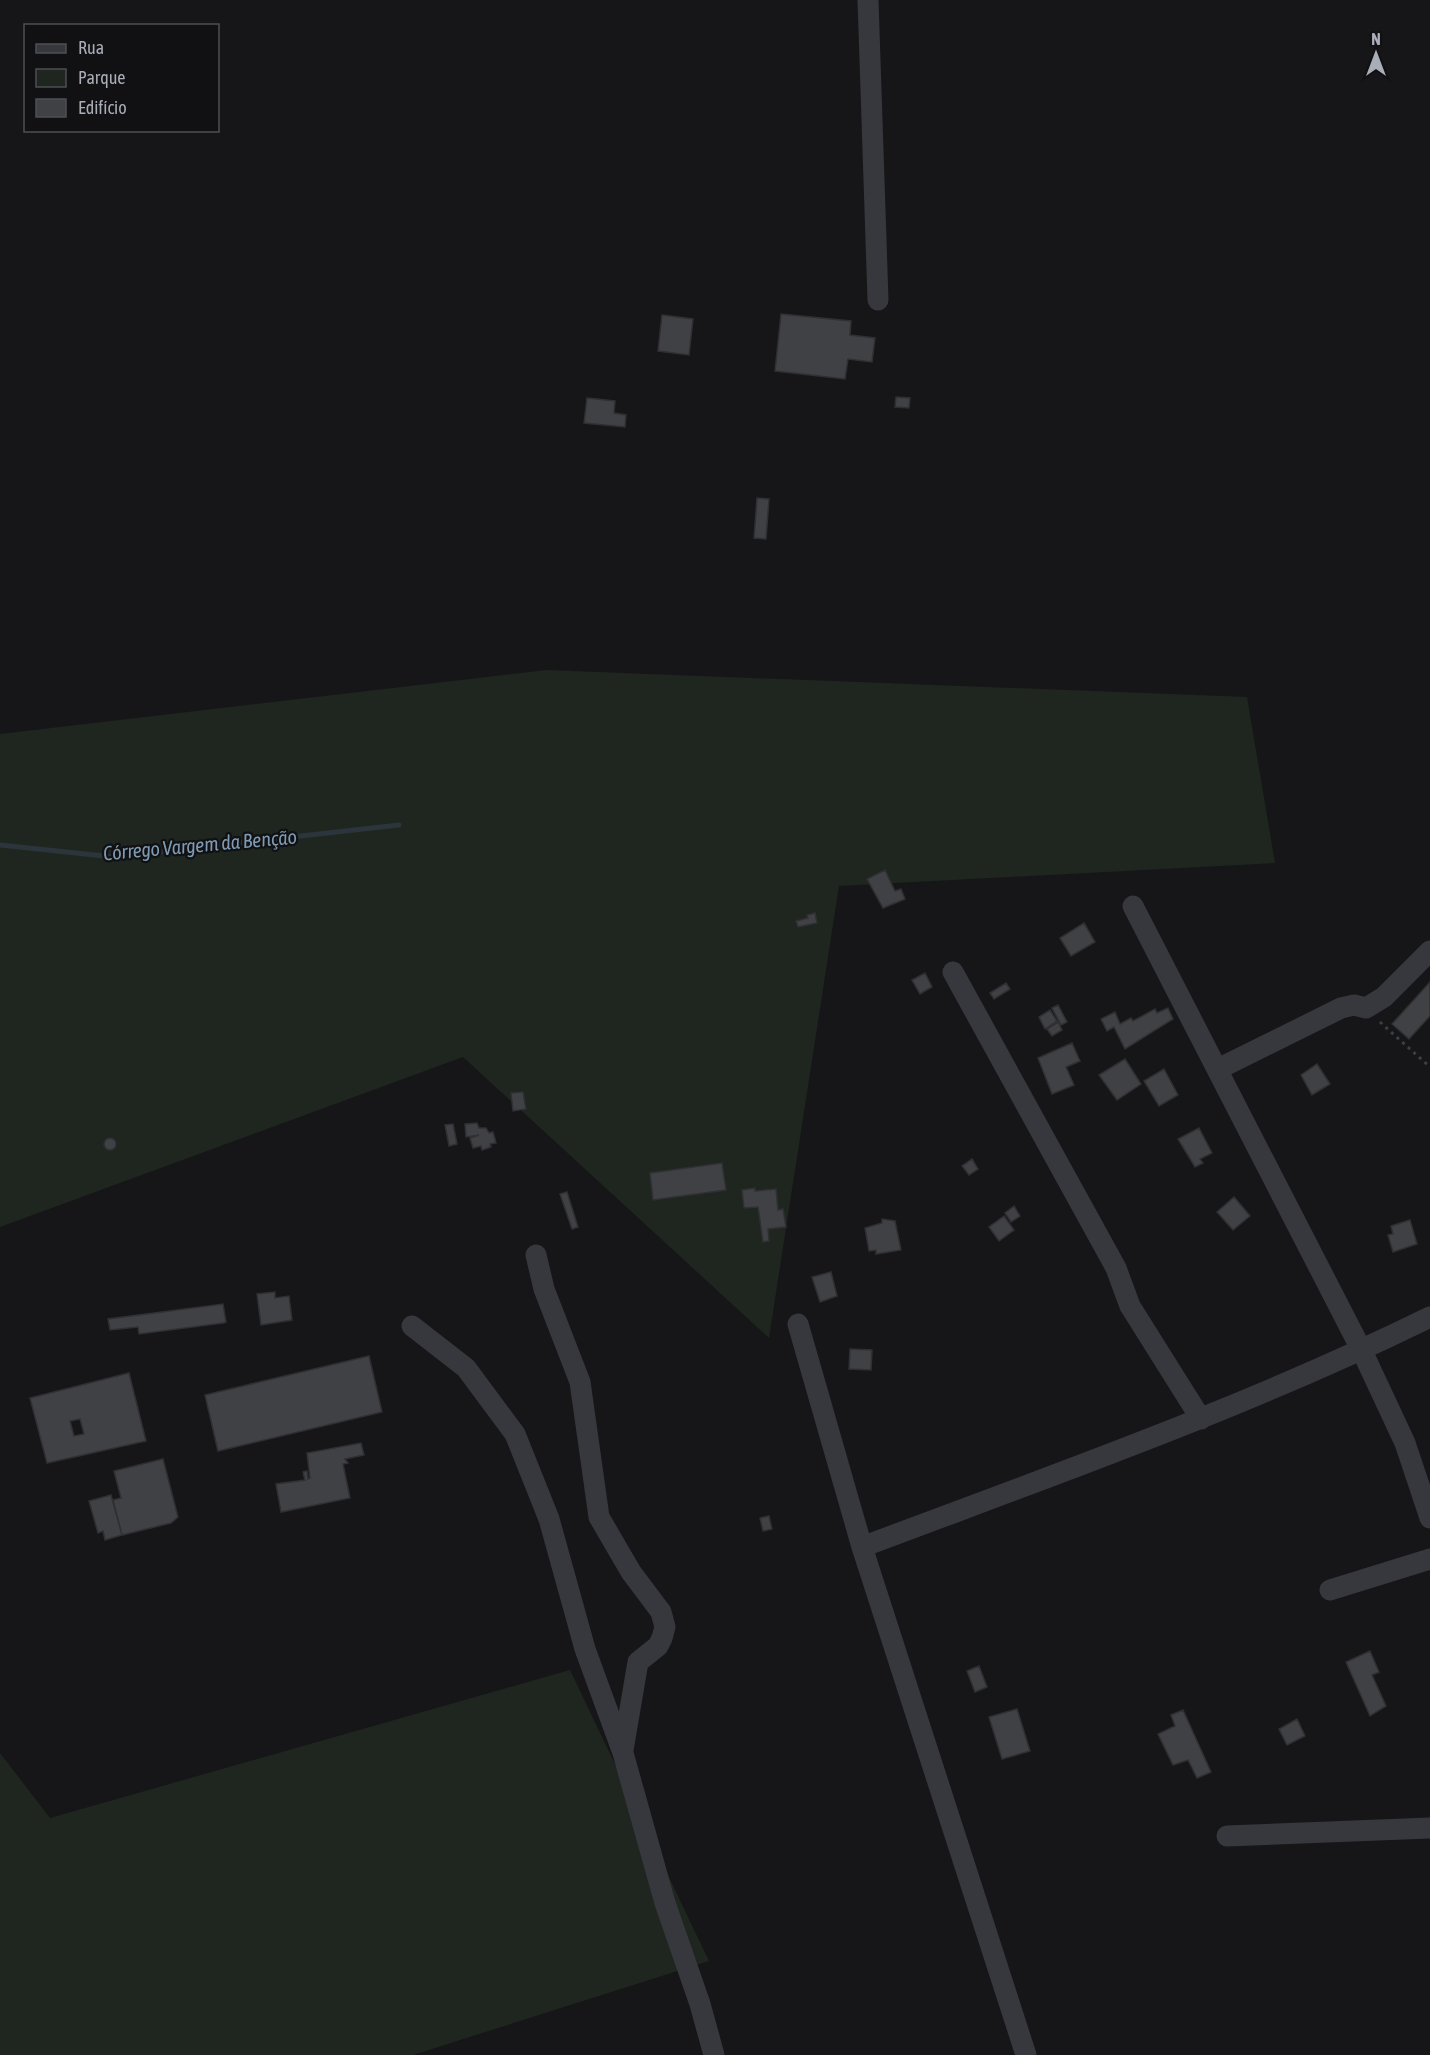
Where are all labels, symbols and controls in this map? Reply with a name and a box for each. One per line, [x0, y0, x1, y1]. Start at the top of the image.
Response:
legend [24, 24, 219, 132]
north arrow [1346, 24, 1406, 84]
text: N [1371, 30, 1381, 48]
text: Rua [78, 37, 104, 58]
text: Parque [78, 67, 126, 88]
text: Edifício [78, 97, 127, 118]
water label: Córrego Vargem da Benção [102, 825, 298, 864]

